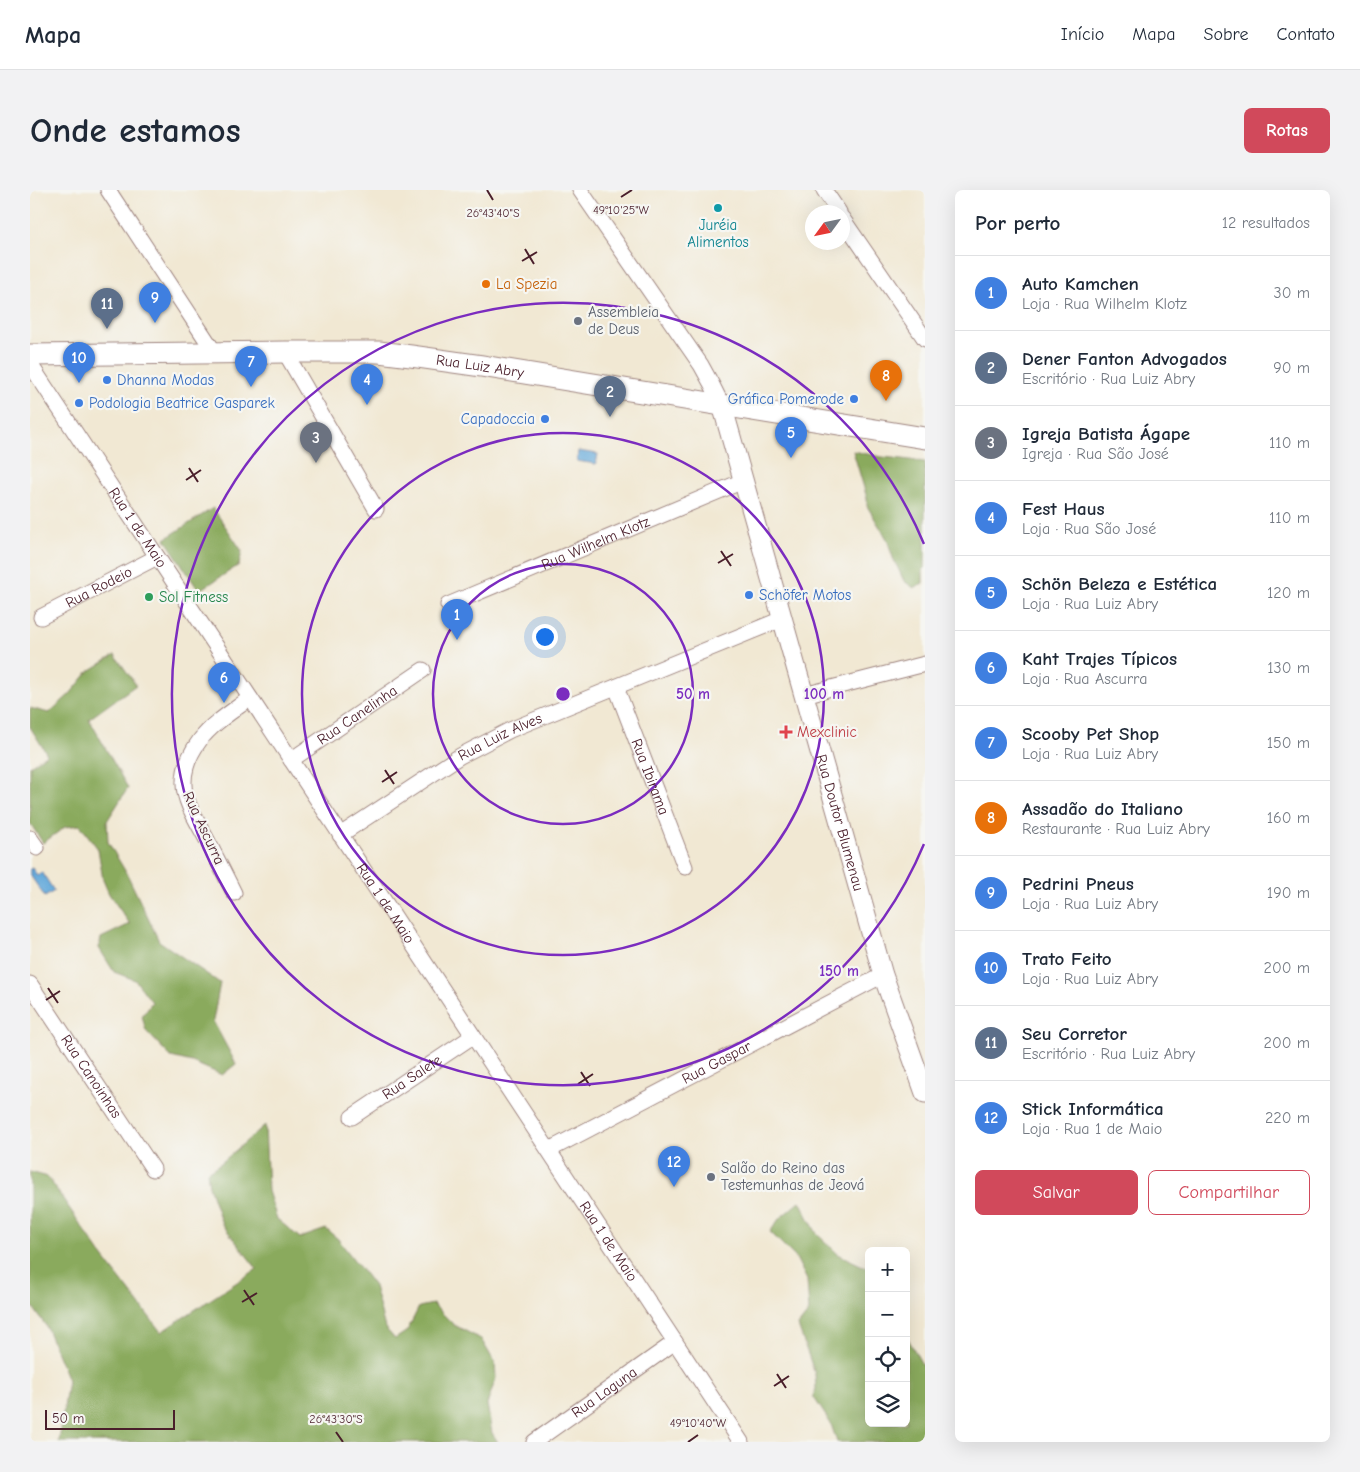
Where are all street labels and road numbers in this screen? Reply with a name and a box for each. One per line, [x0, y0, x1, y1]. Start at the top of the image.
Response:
street label: Rua Luiz Abry [435, 351, 526, 382]
street label: Rua 1 de Maio [105, 484, 171, 571]
street label: Rua Wilhelm Klotz [539, 512, 653, 574]
street label: Rua Rodeio [62, 562, 135, 612]
street label: Rua Canelinha [314, 681, 401, 749]
street label: Rua Luiz Alves [455, 709, 544, 765]
street label: Rua Ibirama [628, 736, 673, 817]
street label: Rua Doutor Blumenau [812, 752, 868, 893]
street label: Rua Ascurra [179, 789, 229, 867]
street label: Rua 1 de Maio [353, 860, 419, 947]
street label: Rua Canoinhas [57, 1031, 126, 1122]
street label: Rua Gaspar [679, 1037, 754, 1088]
street label: Rua Salete [379, 1050, 445, 1103]
street label: Rua 1 de Maio [576, 1198, 642, 1285]
street label: Rua Laguna [568, 1363, 640, 1422]

